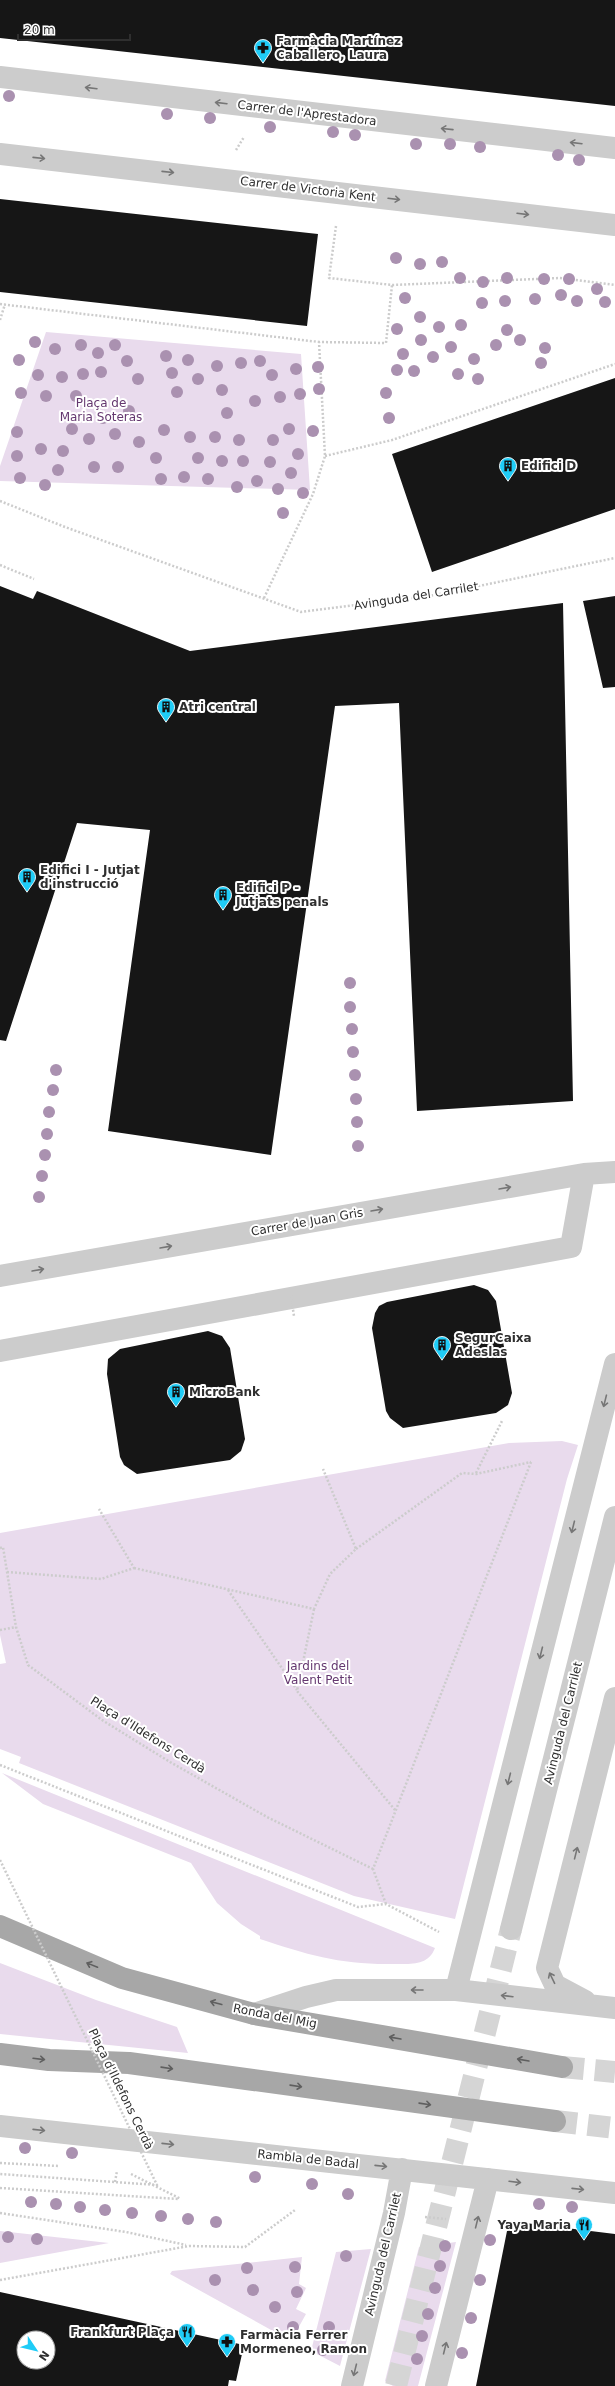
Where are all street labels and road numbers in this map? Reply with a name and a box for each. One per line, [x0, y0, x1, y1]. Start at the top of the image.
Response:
street label: Carrer de l'Aprestadora [237, 98, 377, 128]
street label: Carrer de Victoria Kent [239, 174, 377, 204]
street label: Avinguda del Carrilet [353, 579, 480, 613]
street label: Carrer de Juan Gris [250, 1205, 364, 1239]
street label: Avinguda del Carrilet [541, 1660, 585, 1786]
street label: Plaça d'Ildefons Cerdà [88, 1694, 208, 1776]
street label: Ronda del Mig [232, 2001, 318, 2031]
street label: Plaça d'Ildefons Cerdà [86, 2026, 156, 2152]
street label: Rambla de Badal [257, 2147, 359, 2171]
street label: Avinguda del Carrilet [362, 2191, 404, 2317]

